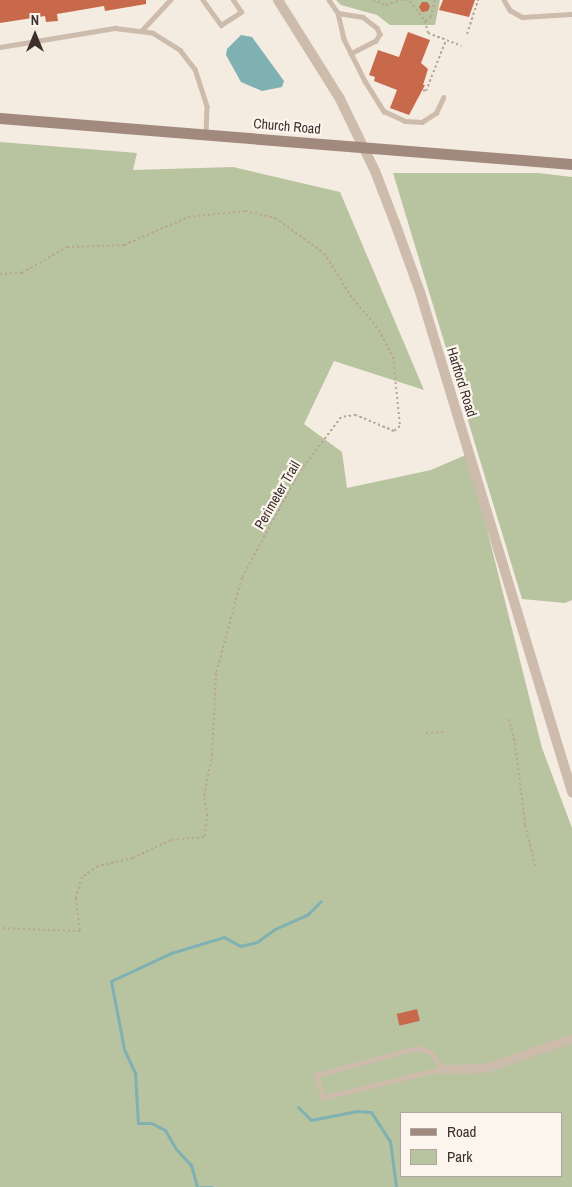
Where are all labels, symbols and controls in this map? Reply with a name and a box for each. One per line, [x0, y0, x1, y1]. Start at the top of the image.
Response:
north arrow [10, 10, 60, 60]
text: N [31, 11, 39, 29]
street label: Church Road [253, 115, 321, 137]
street label: Hartford Road [443, 345, 481, 419]
street label: Perimeter Trail [251, 458, 303, 532]
legend [400, 1112, 562, 1177]
text: Road [447, 1121, 476, 1142]
text: Park [447, 1146, 472, 1167]

